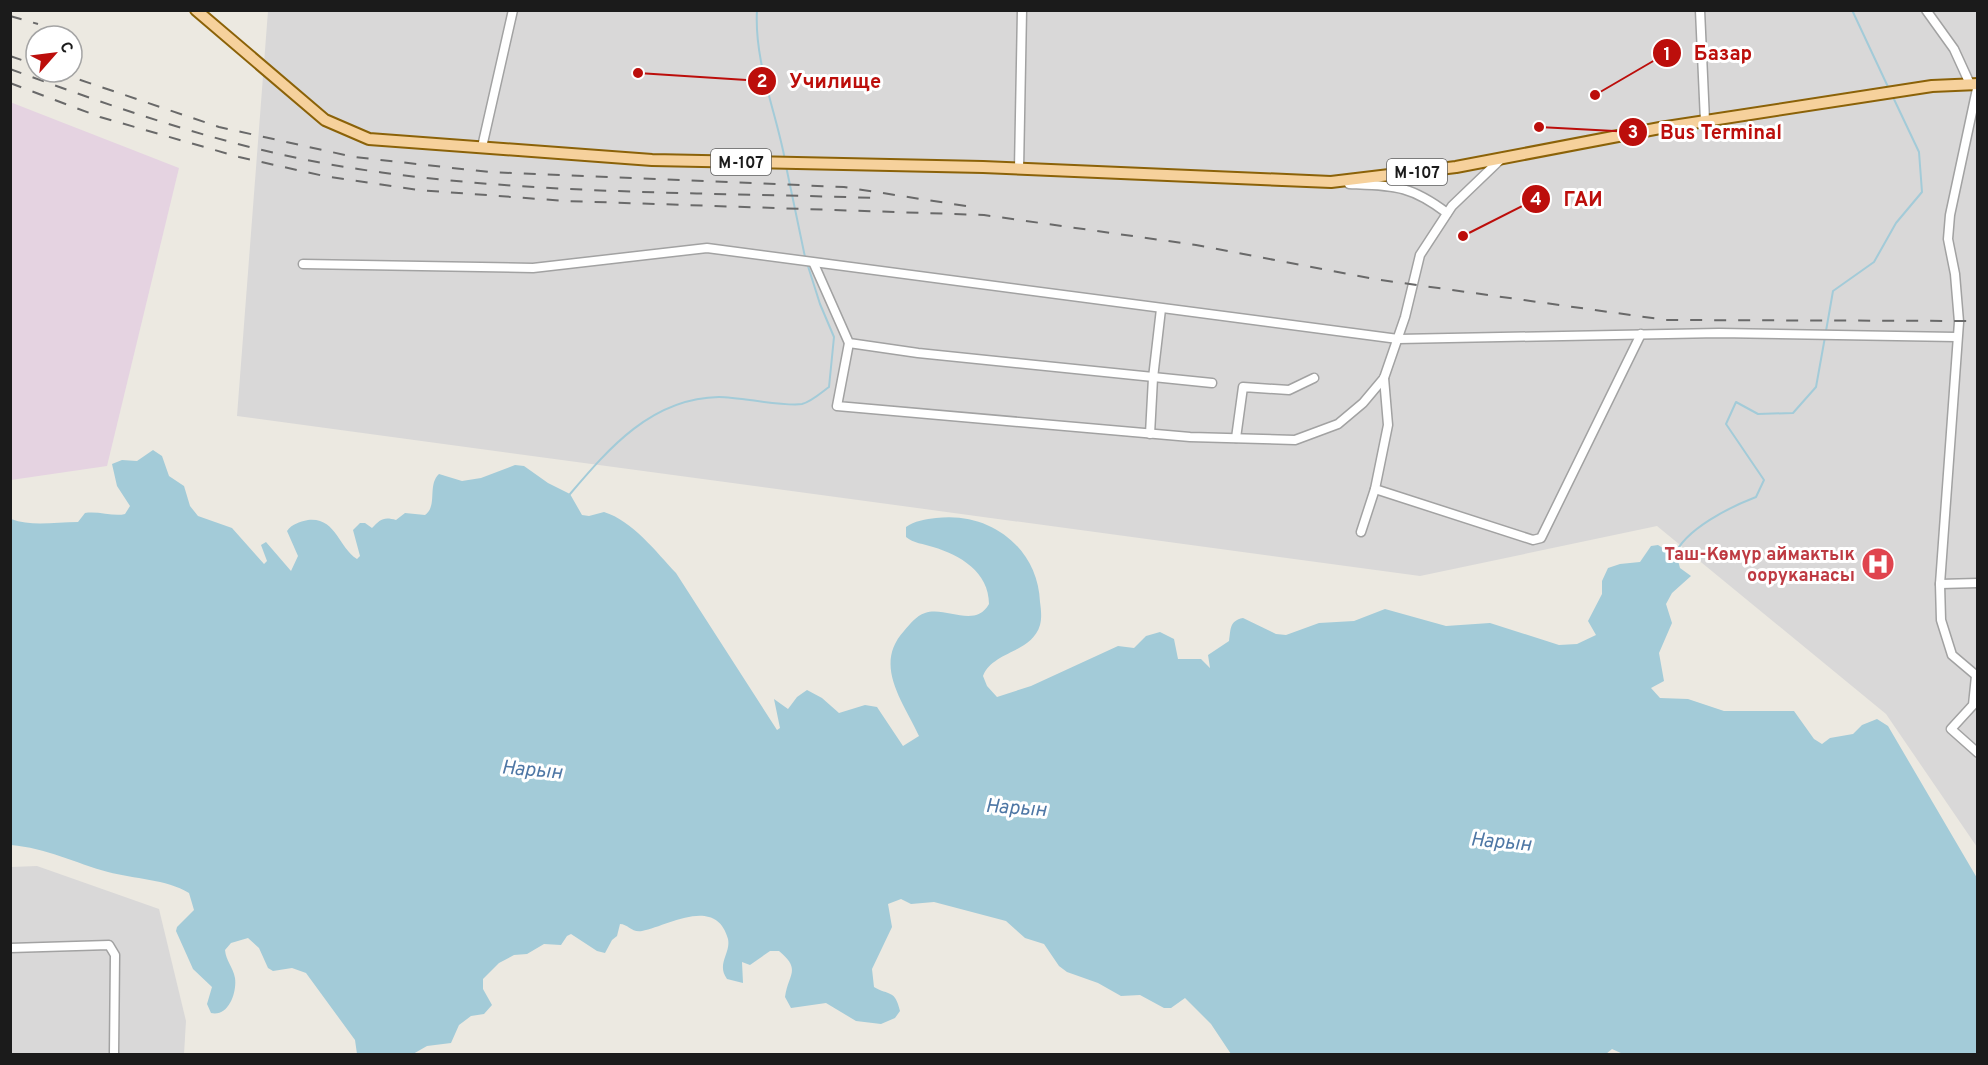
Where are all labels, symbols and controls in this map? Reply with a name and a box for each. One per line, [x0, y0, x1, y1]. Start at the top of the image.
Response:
north arrow [24, 24, 84, 84]
callout: Базар [1652, 34, 1765, 72]
text: С [54, 39, 77, 57]
text: Базар [1694, 42, 1752, 68]
text: 1 [1663, 44, 1671, 67]
callout: Училище [747, 62, 893, 100]
text: Училище [789, 70, 881, 96]
text: 2 [756, 71, 768, 94]
callout: Bus Terminal [1618, 113, 1794, 151]
text: Bus Terminal [1660, 121, 1782, 147]
text: 3 [1628, 122, 1638, 145]
road number: М-107 [711, 149, 771, 175]
road number: М-107 [1387, 159, 1447, 185]
callout: ГАИ [1521, 180, 1614, 218]
text: ГАИ [1563, 188, 1603, 214]
text: 4 [1530, 189, 1542, 212]
place label: Таш-Көмүр аймактык ооруканасы [1664, 544, 1855, 588]
hospital icon: Таш-Көмүр аймактык ооруканасы [1860, 546, 1896, 582]
water label: Нарын [500, 755, 564, 787]
water label: Нарын [984, 794, 1048, 824]
water label: Нарын [1469, 827, 1533, 859]

